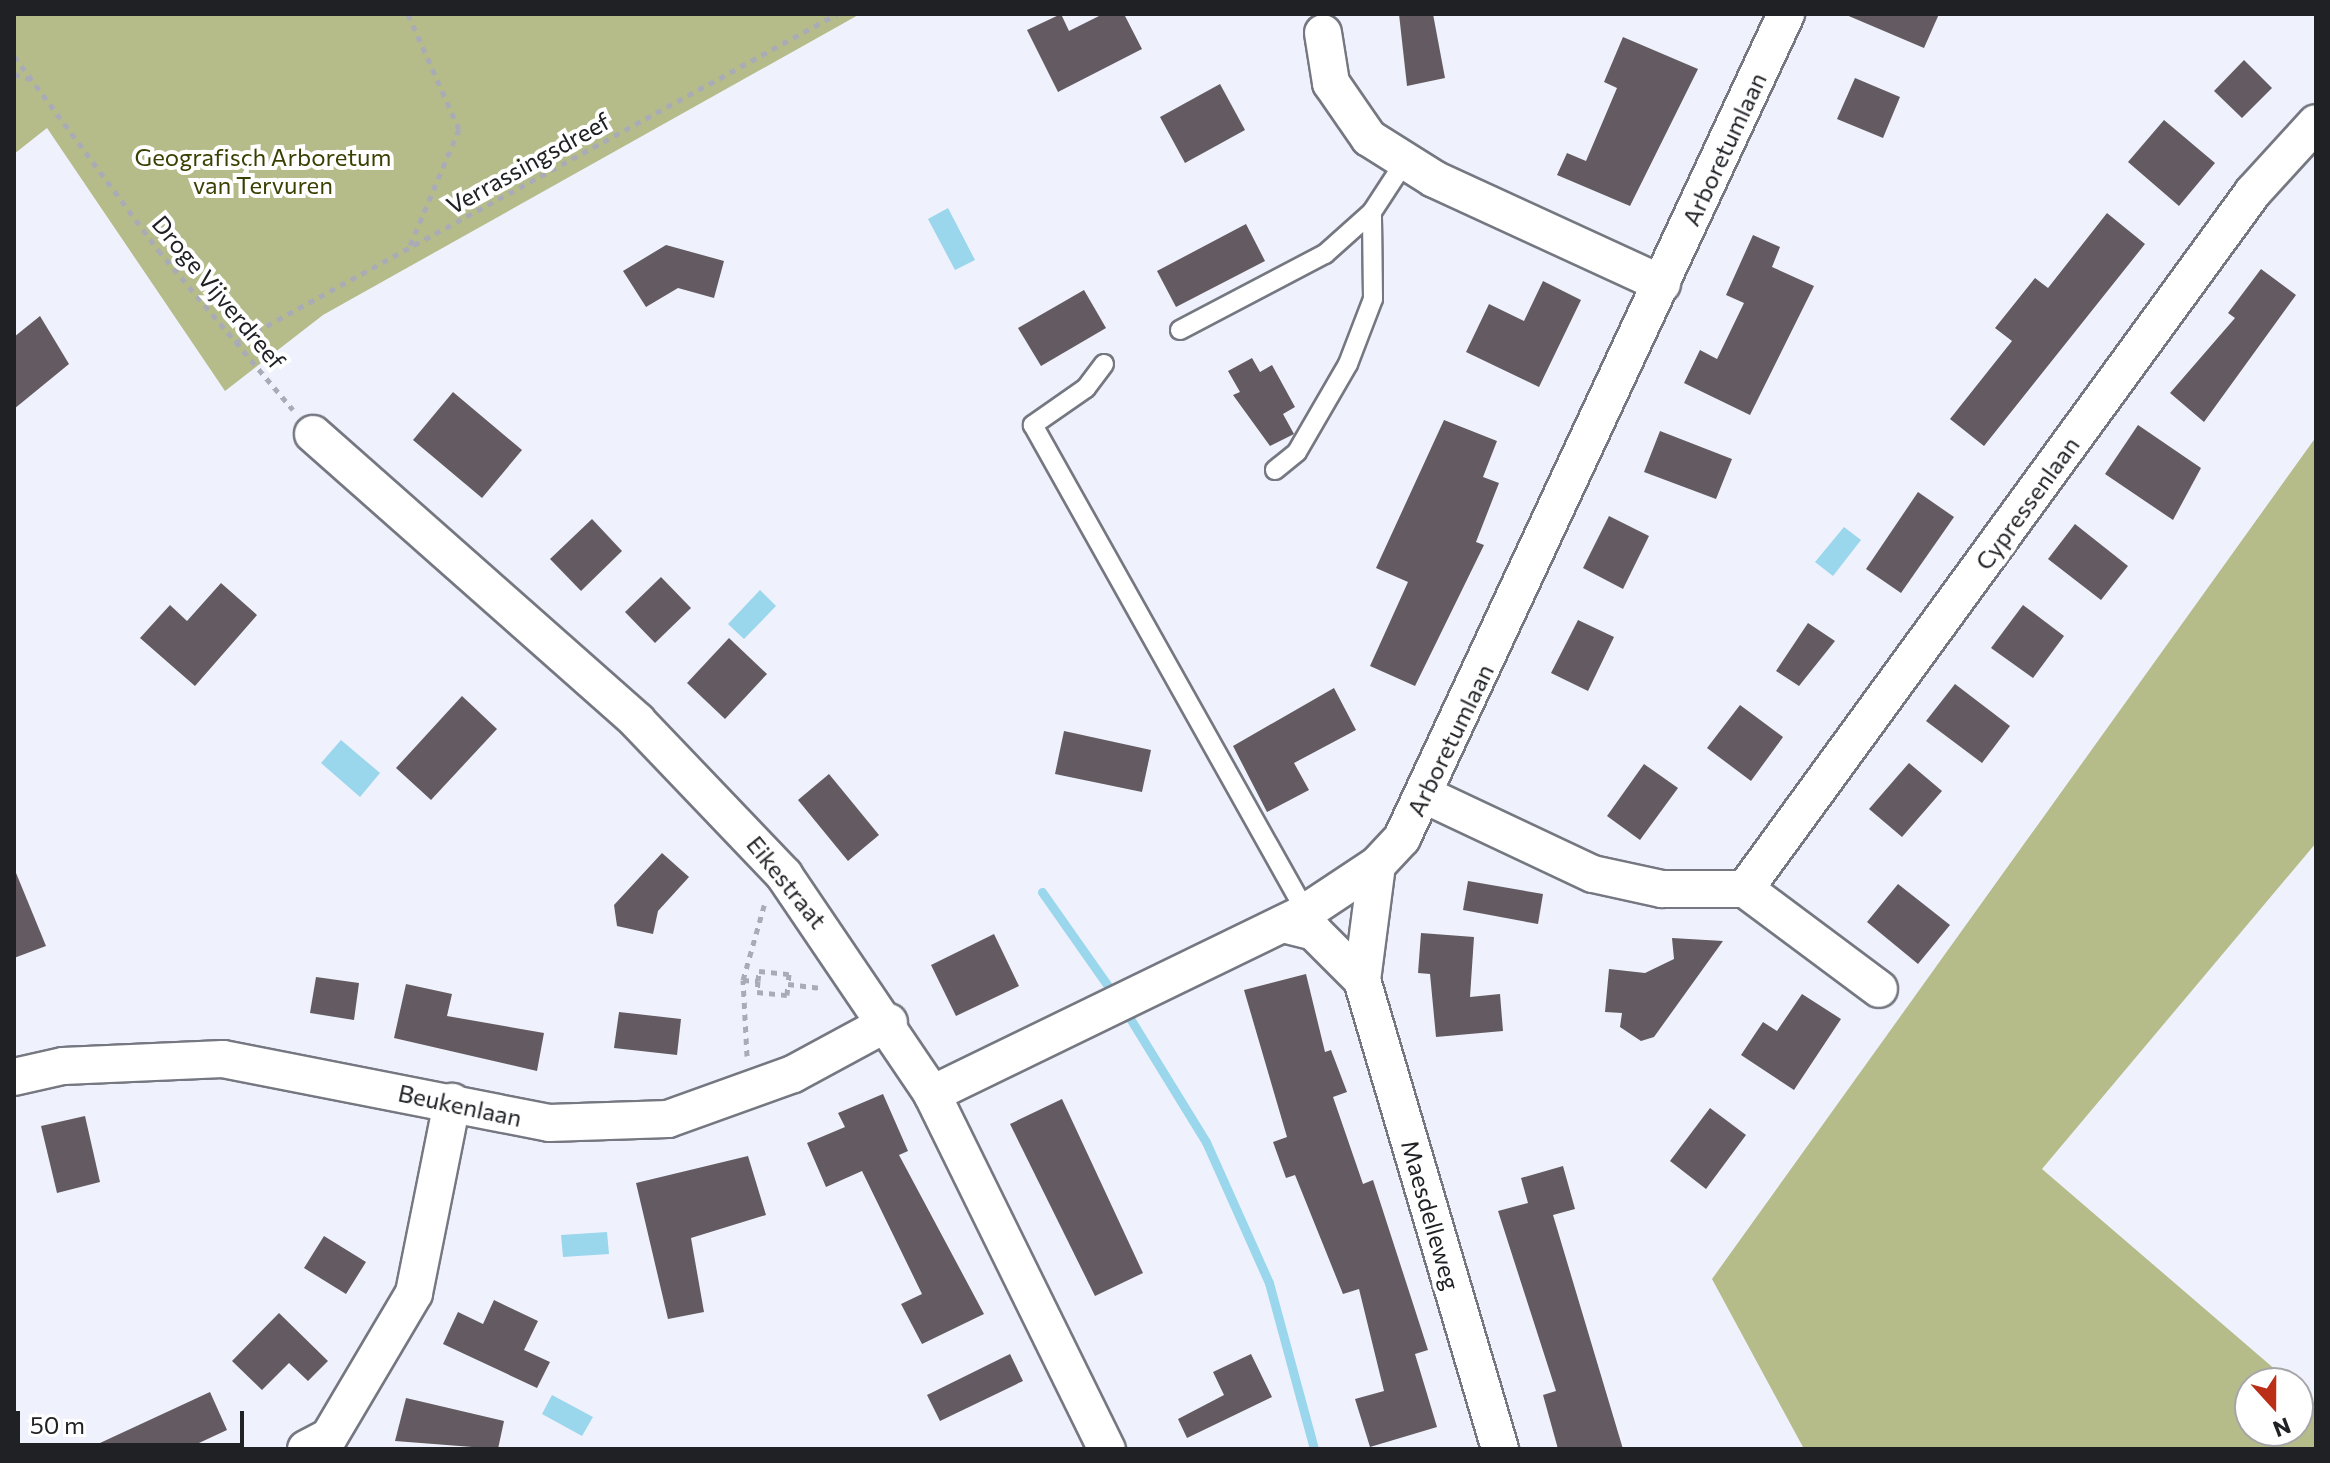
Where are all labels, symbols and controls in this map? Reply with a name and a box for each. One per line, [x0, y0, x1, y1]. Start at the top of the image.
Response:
street label: Arboretumlaan [1676, 68, 1772, 230]
street label: Verrassingsdreef [441, 106, 615, 220]
park label: Geografisch Arboretum van Tervuren [135, 143, 391, 199]
street label: Droge Vijverdreef [146, 209, 292, 375]
street label: Cypressenlaan [1969, 431, 2085, 575]
street label: Arboretumlaan [1401, 659, 1499, 821]
street label: Eikestraat [741, 830, 833, 934]
street label: Beukenlaan [396, 1078, 524, 1132]
street label: Maesdelleweg [1396, 1137, 1466, 1293]
north arrow [2234, 1367, 2314, 1447]
scale bar [20, 1395, 248, 1445]
text: 50 m [30, 1410, 85, 1439]
text: N [2270, 1412, 2295, 1444]

